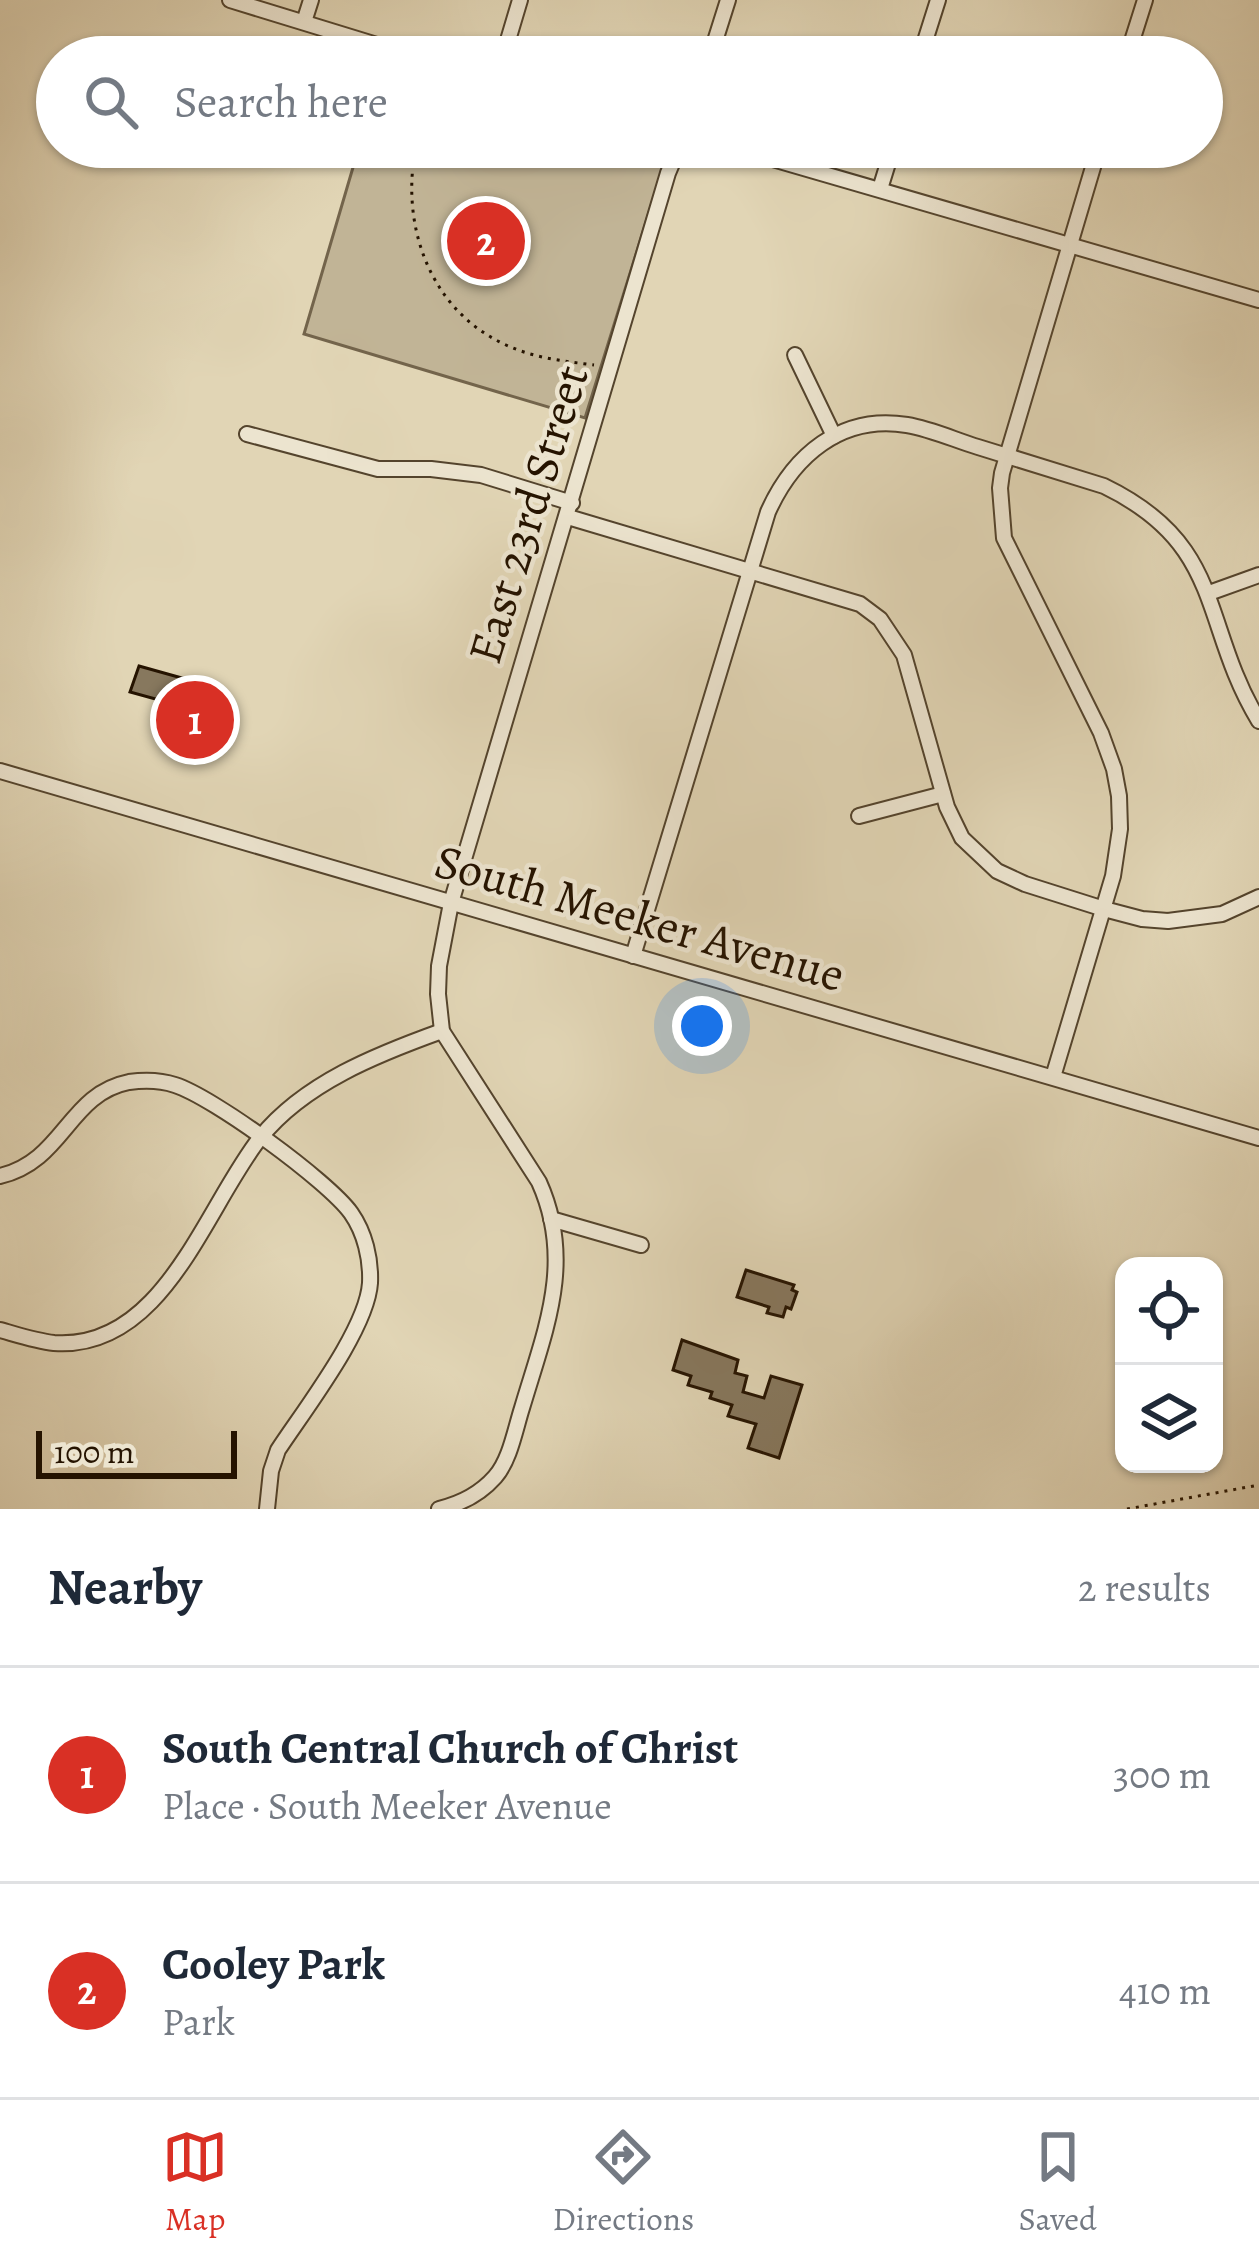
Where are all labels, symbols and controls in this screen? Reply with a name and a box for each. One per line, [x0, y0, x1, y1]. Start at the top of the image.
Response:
search box [36, 36, 1223, 168]
icon: search [78, 69, 144, 135]
text: Search here [174, 71, 388, 133]
pin: 2 [447, 196, 525, 286]
street label: East 23rd Street [451, 357, 605, 671]
pin: 1 [156, 675, 234, 765]
street label: South Meeker Avenue [427, 828, 852, 1008]
your location [672, 996, 732, 1056]
map controls [1115, 1257, 1223, 1473]
button: locate [1115, 1257, 1223, 1365]
button: layers [1115, 1365, 1223, 1473]
scale bar [36, 1425, 237, 1478]
text: 100 m [54, 1429, 134, 1474]
text: Nearby [48, 1552, 202, 1622]
text: 2 results [1078, 1561, 1211, 1614]
text: South Central Church of Christ [162, 1717, 738, 1779]
text: 1 [80, 1748, 94, 1801]
text: 300 m [1113, 1748, 1211, 1801]
text: Place · South Meeker Avenue [162, 1779, 612, 1832]
text: Cooley Park [162, 1933, 385, 1995]
text: 2 [78, 1964, 96, 2017]
text: 410 m [1119, 1964, 1211, 2017]
text: Park [162, 1995, 235, 2048]
tab: Map [162, 2124, 228, 2241]
tab: Directions [553, 2124, 694, 2241]
tab: Saved [1019, 2124, 1097, 2241]

